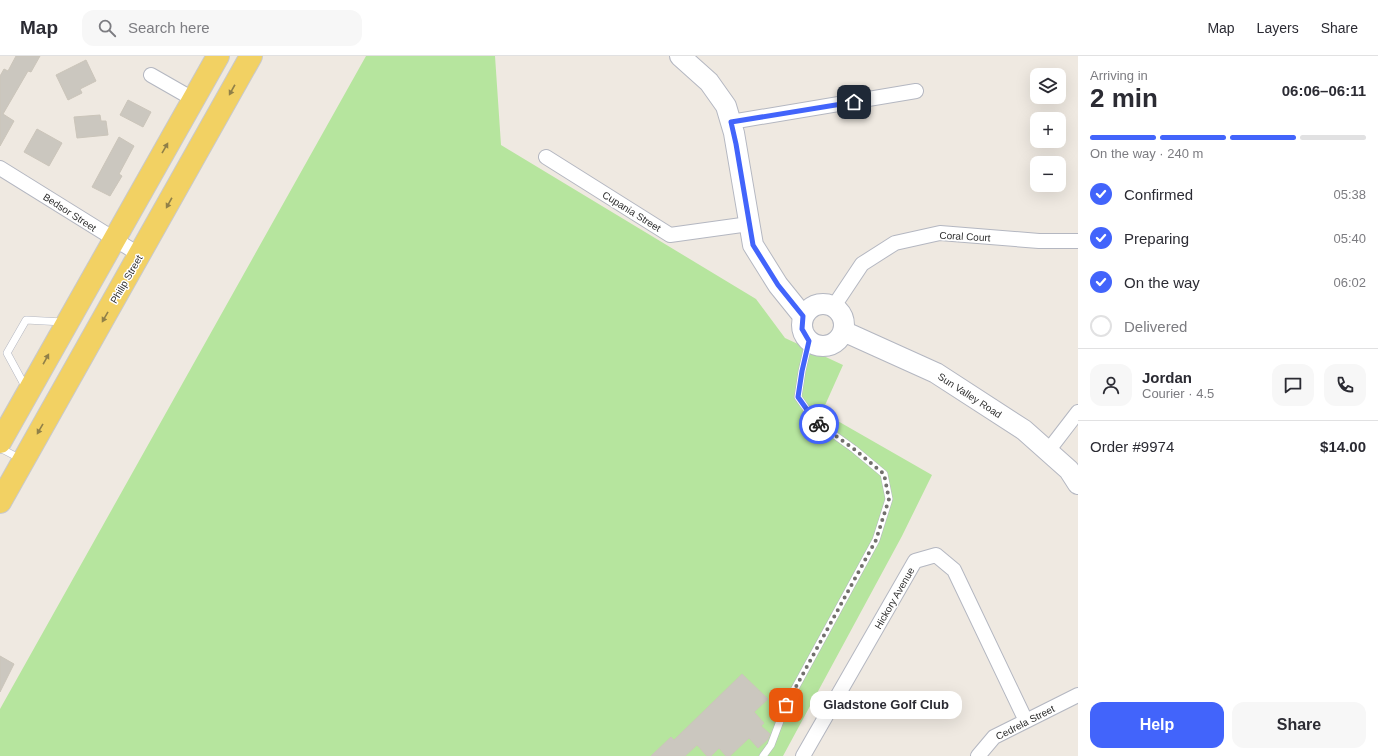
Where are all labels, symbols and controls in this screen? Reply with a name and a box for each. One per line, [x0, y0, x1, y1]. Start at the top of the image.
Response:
search box [82, 10, 362, 46]
text: Map [20, 17, 58, 38]
icon: search [96, 17, 118, 39]
text: Search here [128, 19, 210, 36]
text: Map [1207, 20, 1235, 36]
text: Layers [1257, 20, 1299, 36]
text: Share [1321, 20, 1358, 36]
map controls [1030, 68, 1066, 192]
button: layers [1030, 68, 1066, 104]
text: Arriving in [1090, 68, 1148, 83]
text: 06:06–06:11 [1282, 82, 1366, 99]
text: 2 min [1090, 83, 1158, 113]
one-way arrow [229, 84, 236, 96]
pin [837, 85, 871, 119]
icon: home [843, 91, 865, 113]
button: + [1030, 112, 1066, 148]
one-way arrow [161, 142, 168, 154]
text: On the way · 240 m [1090, 146, 1203, 161]
button: − [1030, 156, 1066, 192]
icon: check [1090, 183, 1112, 205]
text: Confirmed [1124, 186, 1193, 203]
text: 05:38 [1333, 187, 1366, 202]
street label: Cupania Street [601, 189, 663, 234]
street label: Bedsor Street [41, 191, 99, 234]
one-way arrow [165, 198, 172, 209]
icon: check [1090, 227, 1112, 249]
street label: Coral Court [939, 230, 991, 243]
text: Preparing [1124, 230, 1189, 247]
text: 05:40 [1333, 231, 1366, 246]
street label: Philip Street [108, 253, 145, 305]
icon: check [1090, 271, 1112, 293]
text: On the way [1124, 274, 1200, 291]
text: 06:02 [1333, 275, 1366, 290]
one-way arrow [101, 311, 108, 322]
text: Delivered [1124, 318, 1187, 335]
one-way arrow [43, 353, 50, 365]
button: person [1090, 364, 1132, 406]
button: chat [1272, 364, 1314, 406]
button: phone [1324, 364, 1366, 406]
text: Jordan [1142, 369, 1192, 386]
street label: Sun Valley Road [936, 371, 1004, 420]
text: Courier · 4.5 [1142, 386, 1214, 401]
courier [799, 404, 839, 444]
icon: bike [808, 413, 830, 435]
one-way arrow [37, 424, 44, 435]
text: Order #9974 [1090, 438, 1174, 455]
text: $14.00 [1320, 438, 1366, 455]
street label: Hickory Avenue [872, 565, 917, 631]
pin [769, 688, 803, 722]
callout: Gladstone Golf Club [810, 691, 962, 719]
icon: bag [775, 694, 797, 716]
text: Gladstone Golf Club [823, 697, 949, 712]
button: Help [1090, 702, 1224, 748]
button: Share [1232, 702, 1366, 748]
street label: Cedrela Street [994, 703, 1057, 742]

